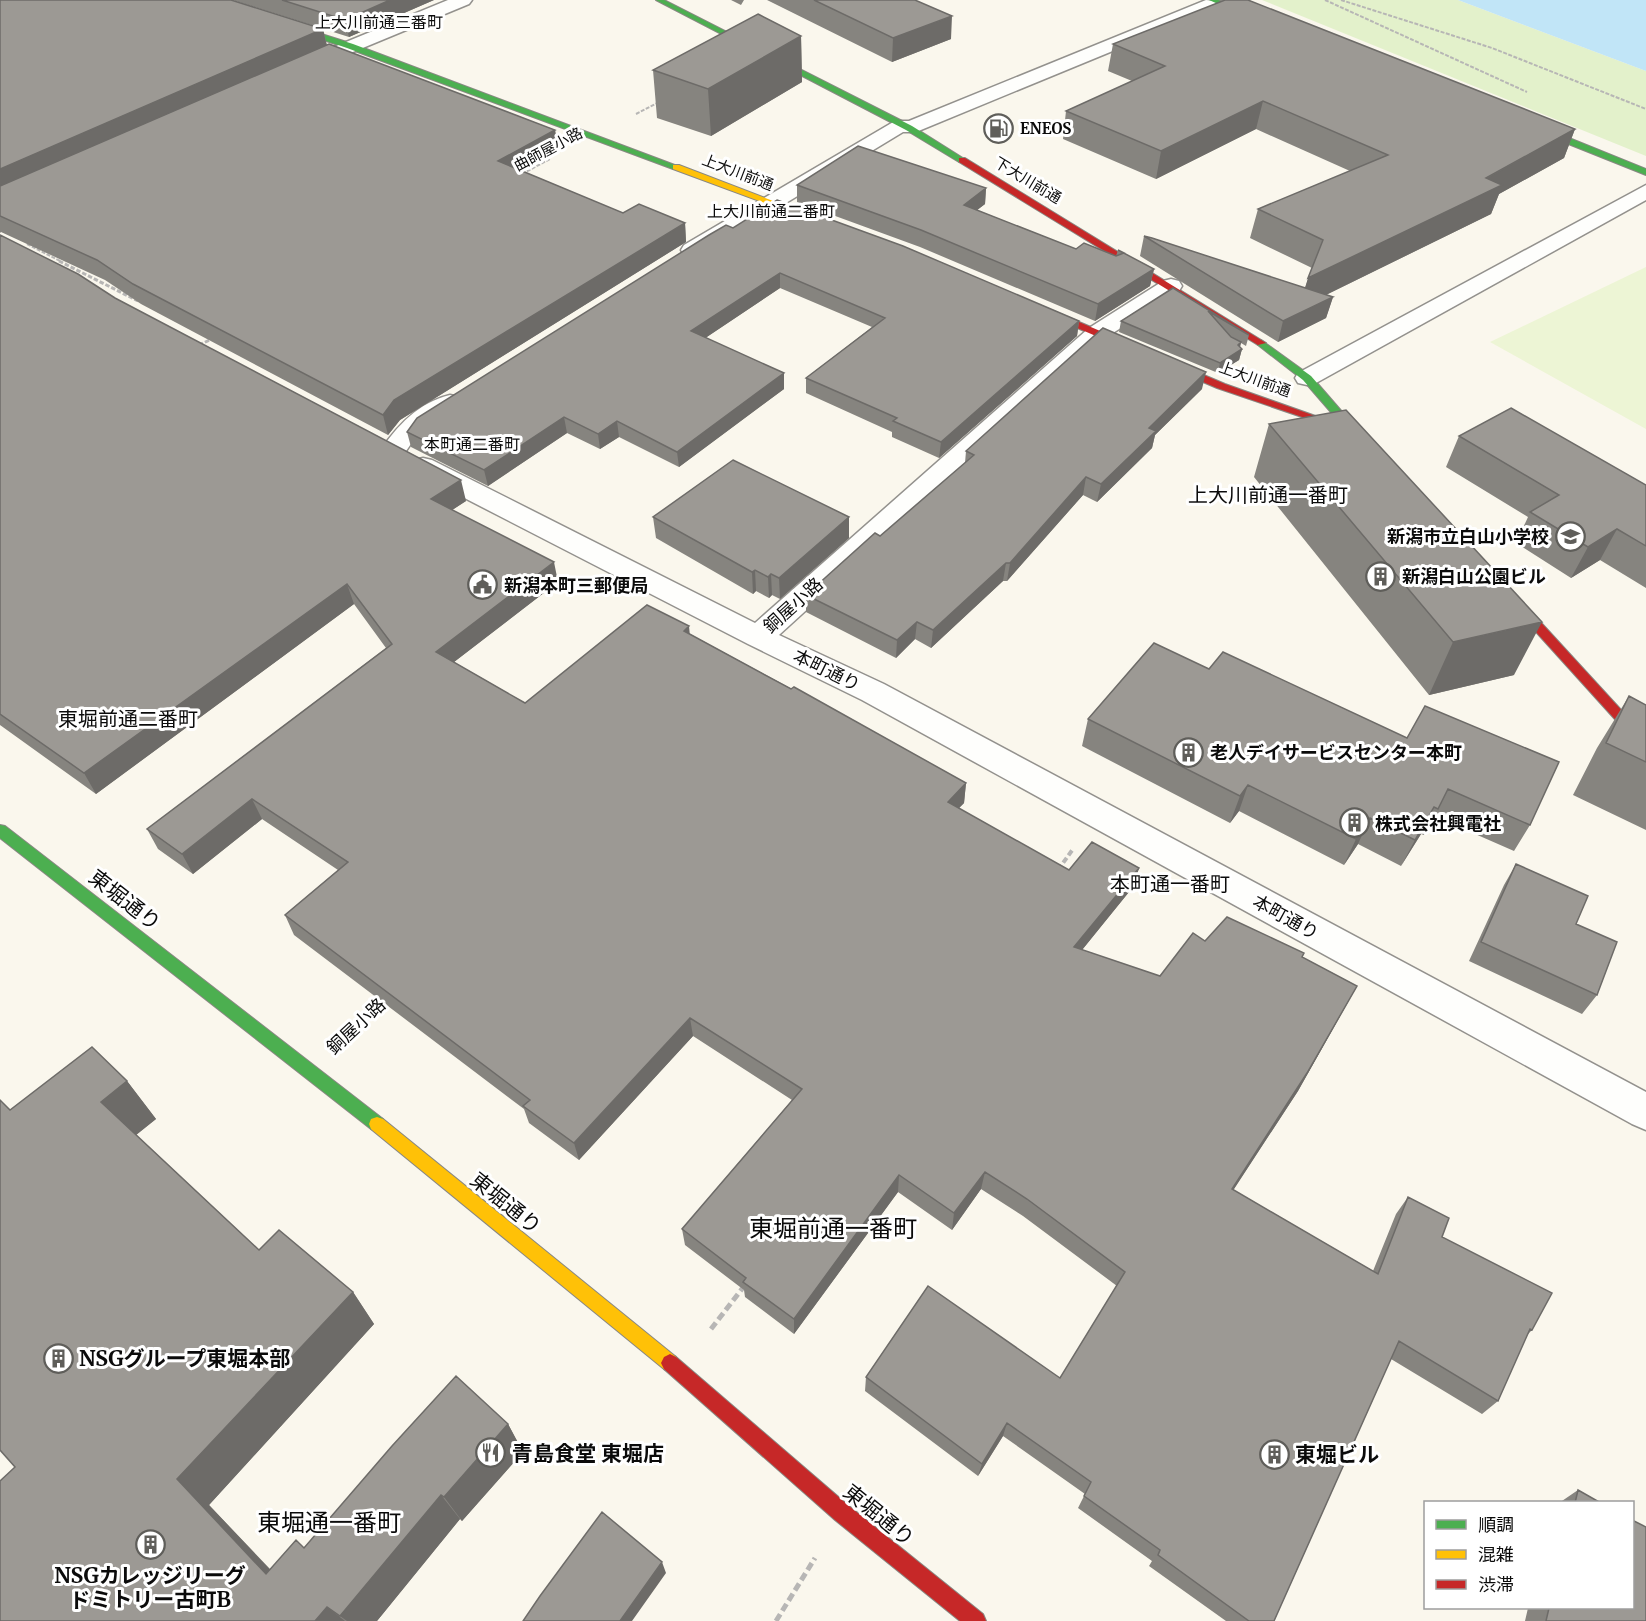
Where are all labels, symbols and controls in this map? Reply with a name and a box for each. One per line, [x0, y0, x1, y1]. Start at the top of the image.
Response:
district label: 上大川前通三番町 [315, 12, 443, 32]
fuel station icon: ENEOS [983, 112, 1015, 144]
place label: ENEOS [1020, 119, 1071, 138]
street label: 曲師屋小路 [510, 123, 586, 175]
street label: 上大川前通 [700, 150, 776, 194]
street label: 下大川前通 [991, 153, 1065, 207]
district label: 上大川前通二番町 [707, 201, 835, 221]
street label: 上大川前通 [1217, 357, 1293, 401]
district label: 本町通二番町 [424, 434, 520, 454]
district label: 上大川前通一番町 [1188, 482, 1348, 507]
school or university icon: 新潟市立白山小学校 [1554, 520, 1586, 552]
place label: 新潟市立白山小学校 [1387, 525, 1549, 548]
building icon: 新潟白山公園ビル [1365, 560, 1397, 592]
place label: 新潟白山公園ビル [1402, 565, 1546, 588]
public building icon: 新潟本町三郵便局 [467, 569, 499, 601]
street label: 銅屋小路 [759, 572, 827, 638]
place label: 新潟本町三郵便局 [504, 574, 648, 597]
street label: 本町通り [790, 644, 864, 696]
district label: 東堀前通二番町 [58, 706, 198, 731]
building icon: 老人デイサービスセンター本町 [1173, 736, 1205, 768]
place label: 老人デイサービスセンター本町 [1210, 741, 1462, 764]
building icon: 株式会社興電社 [1338, 807, 1370, 839]
place label: 株式会社興電社 [1375, 812, 1501, 835]
street label: 東堀通り [84, 864, 166, 936]
district label: 本町通一番町 [1110, 871, 1230, 896]
street label: 本町通り [1249, 889, 1323, 945]
street label: 銅屋小路 [322, 993, 390, 1059]
street label: 東堀通り [465, 1166, 547, 1240]
district label: 東堀前通一番町 [749, 1213, 917, 1244]
building icon: NSGグループ東堀本部 [42, 1342, 74, 1374]
place label: NSGグループ東堀本部 [79, 1345, 290, 1372]
restaurant icon: 青島食堂 東堀店 [475, 1437, 507, 1469]
building icon: 東堀ビル [1258, 1438, 1290, 1470]
place label: 青島食堂 東堀店 [512, 1440, 664, 1467]
place label: 東堀ビル [1295, 1441, 1379, 1468]
street label: 東堀通り [838, 1478, 920, 1552]
legend [1424, 1501, 1634, 1609]
district label: 東堀通一番町 [257, 1507, 401, 1538]
text: 順調 [1478, 1513, 1514, 1536]
building icon: NSGカレッジリーグ ドミトリー古町B [134, 1528, 166, 1560]
text: 混雑 [1478, 1543, 1514, 1566]
place label: NSGカレッジリーグ ドミトリー古町B [54, 1562, 246, 1613]
text: 渋滞 [1478, 1573, 1514, 1596]

